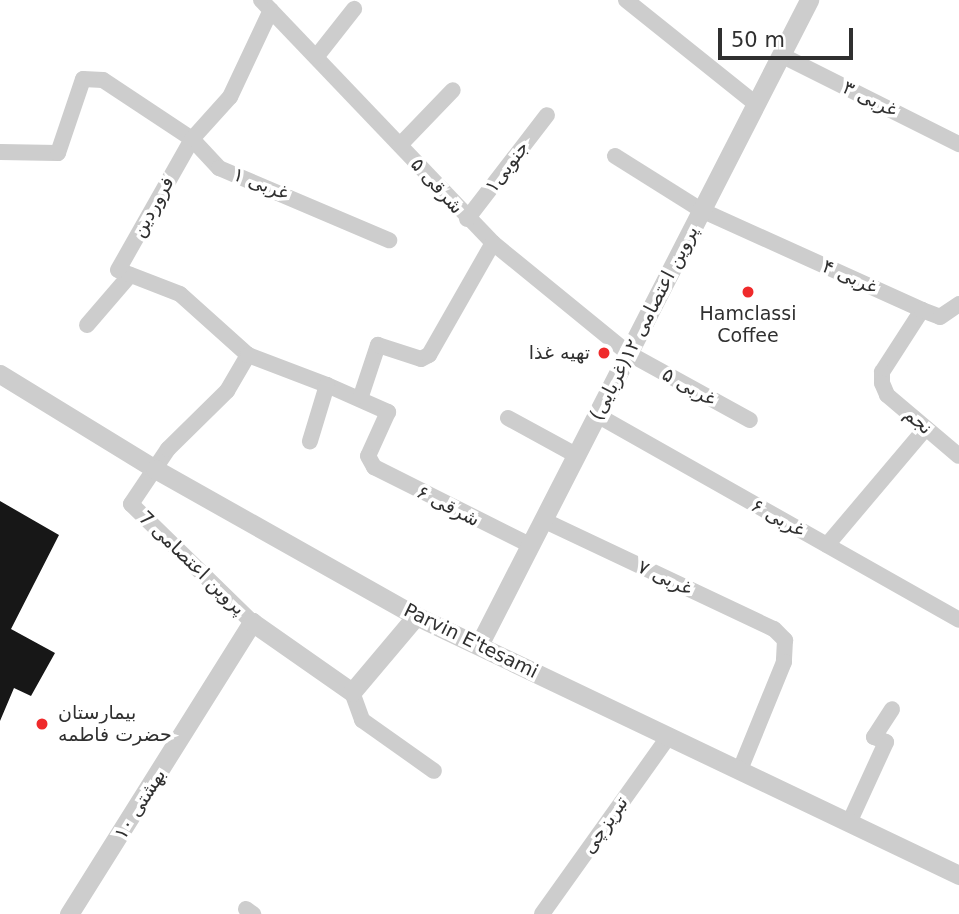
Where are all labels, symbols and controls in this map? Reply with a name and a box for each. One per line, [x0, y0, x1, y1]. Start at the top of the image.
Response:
scale bar [721, 14, 856, 58]
text: 50 m [731, 28, 785, 52]
street label: غربی ۳ [839, 76, 901, 122]
street label: جنوبی۱ [480, 137, 534, 197]
street label: شرقی ۵ [406, 153, 468, 219]
street label: غربی ۱ [230, 163, 292, 205]
street label: فروردین [127, 173, 179, 241]
street label: پروین اعتصامی ۱۲(غربایی) [585, 222, 703, 424]
street label: غربی ۴ [819, 255, 881, 299]
marker: Hamclassi Coffee [740, 284, 756, 300]
place label: Hamclassi Coffee [700, 303, 796, 347]
place label: تهیه غذا [529, 342, 590, 364]
marker: تهیه غذا [596, 345, 612, 361]
street label: غربی ۵ [658, 363, 720, 411]
street label: نجم [899, 403, 937, 439]
street label: شرقی ۶ [413, 481, 483, 531]
street label: غربی ۶ [747, 494, 809, 542]
street label: پروین اعتصامی 7 [134, 506, 250, 620]
street label: غربی ۷ [634, 555, 696, 601]
street label: Parvin E'tesami [400, 599, 542, 683]
place label: بیمارستان حضرت فاطمه [58, 702, 172, 746]
marker: بیمارستان حضرت فاطمه [32, 714, 52, 734]
street label: بهشتی ۱۰ [109, 764, 171, 844]
street label: تبریزچی [577, 792, 633, 858]

